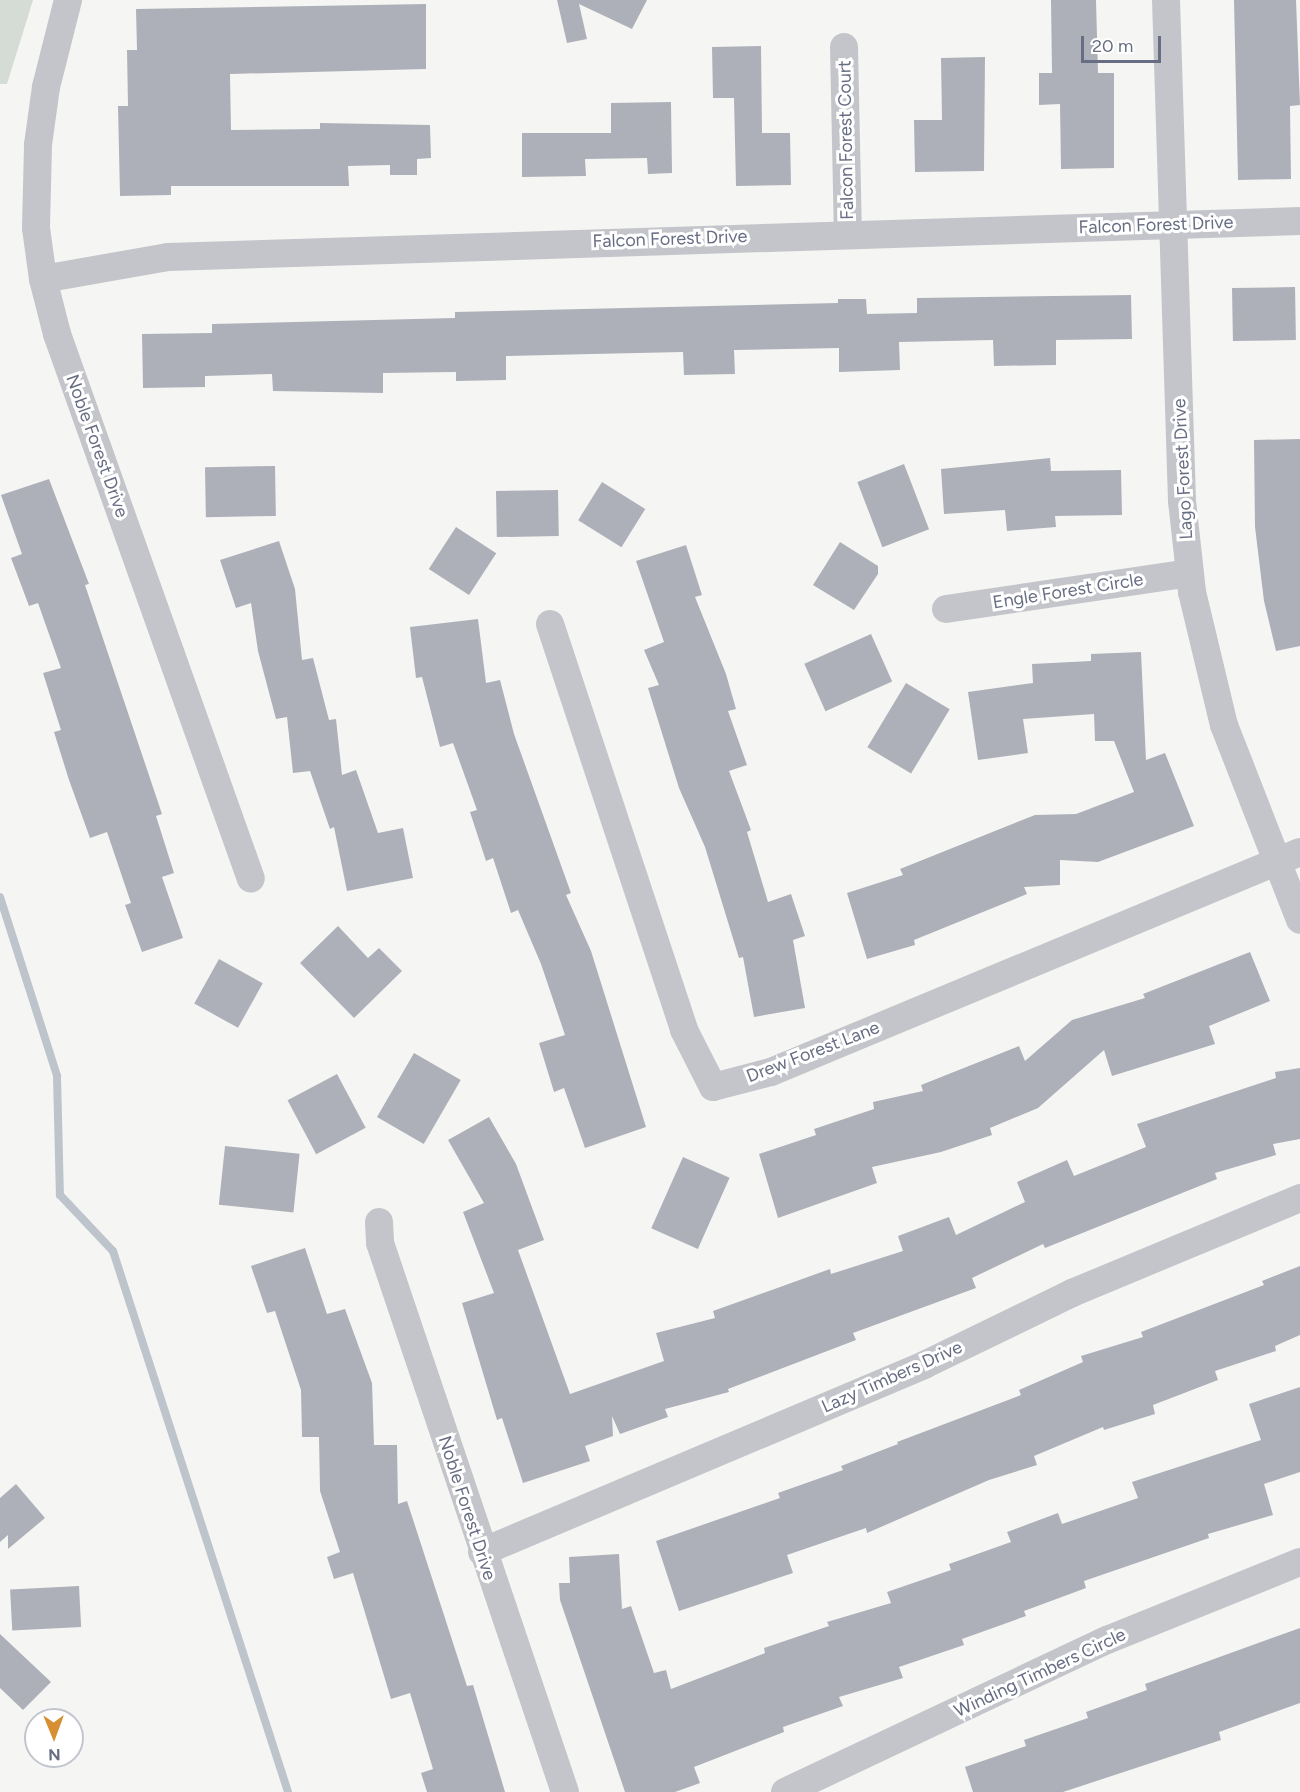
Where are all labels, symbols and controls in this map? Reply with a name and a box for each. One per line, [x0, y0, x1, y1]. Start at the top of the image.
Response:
scale bar [1084, 24, 1164, 62]
text: 20 m [1092, 35, 1133, 57]
street label: Falcon Forest Court [834, 60, 858, 220]
street label: Falcon Forest Drive [1078, 212, 1234, 238]
street label: Falcon Forest Drive [592, 226, 748, 252]
street label: Noble Forest Drive [61, 372, 133, 520]
street label: Lago Forest Drive [1169, 398, 1197, 540]
street label: Engle Forest Circle [991, 568, 1145, 614]
street label: Drew Forest Lane [743, 1017, 883, 1087]
street label: Lazy Timbers Drive [818, 1336, 966, 1418]
street label: Noble Forest Drive [433, 1433, 501, 1583]
street label: Winding Timbers Circle [951, 1624, 1129, 1722]
north arrow [24, 1708, 84, 1768]
text: N [48, 1745, 61, 1764]

